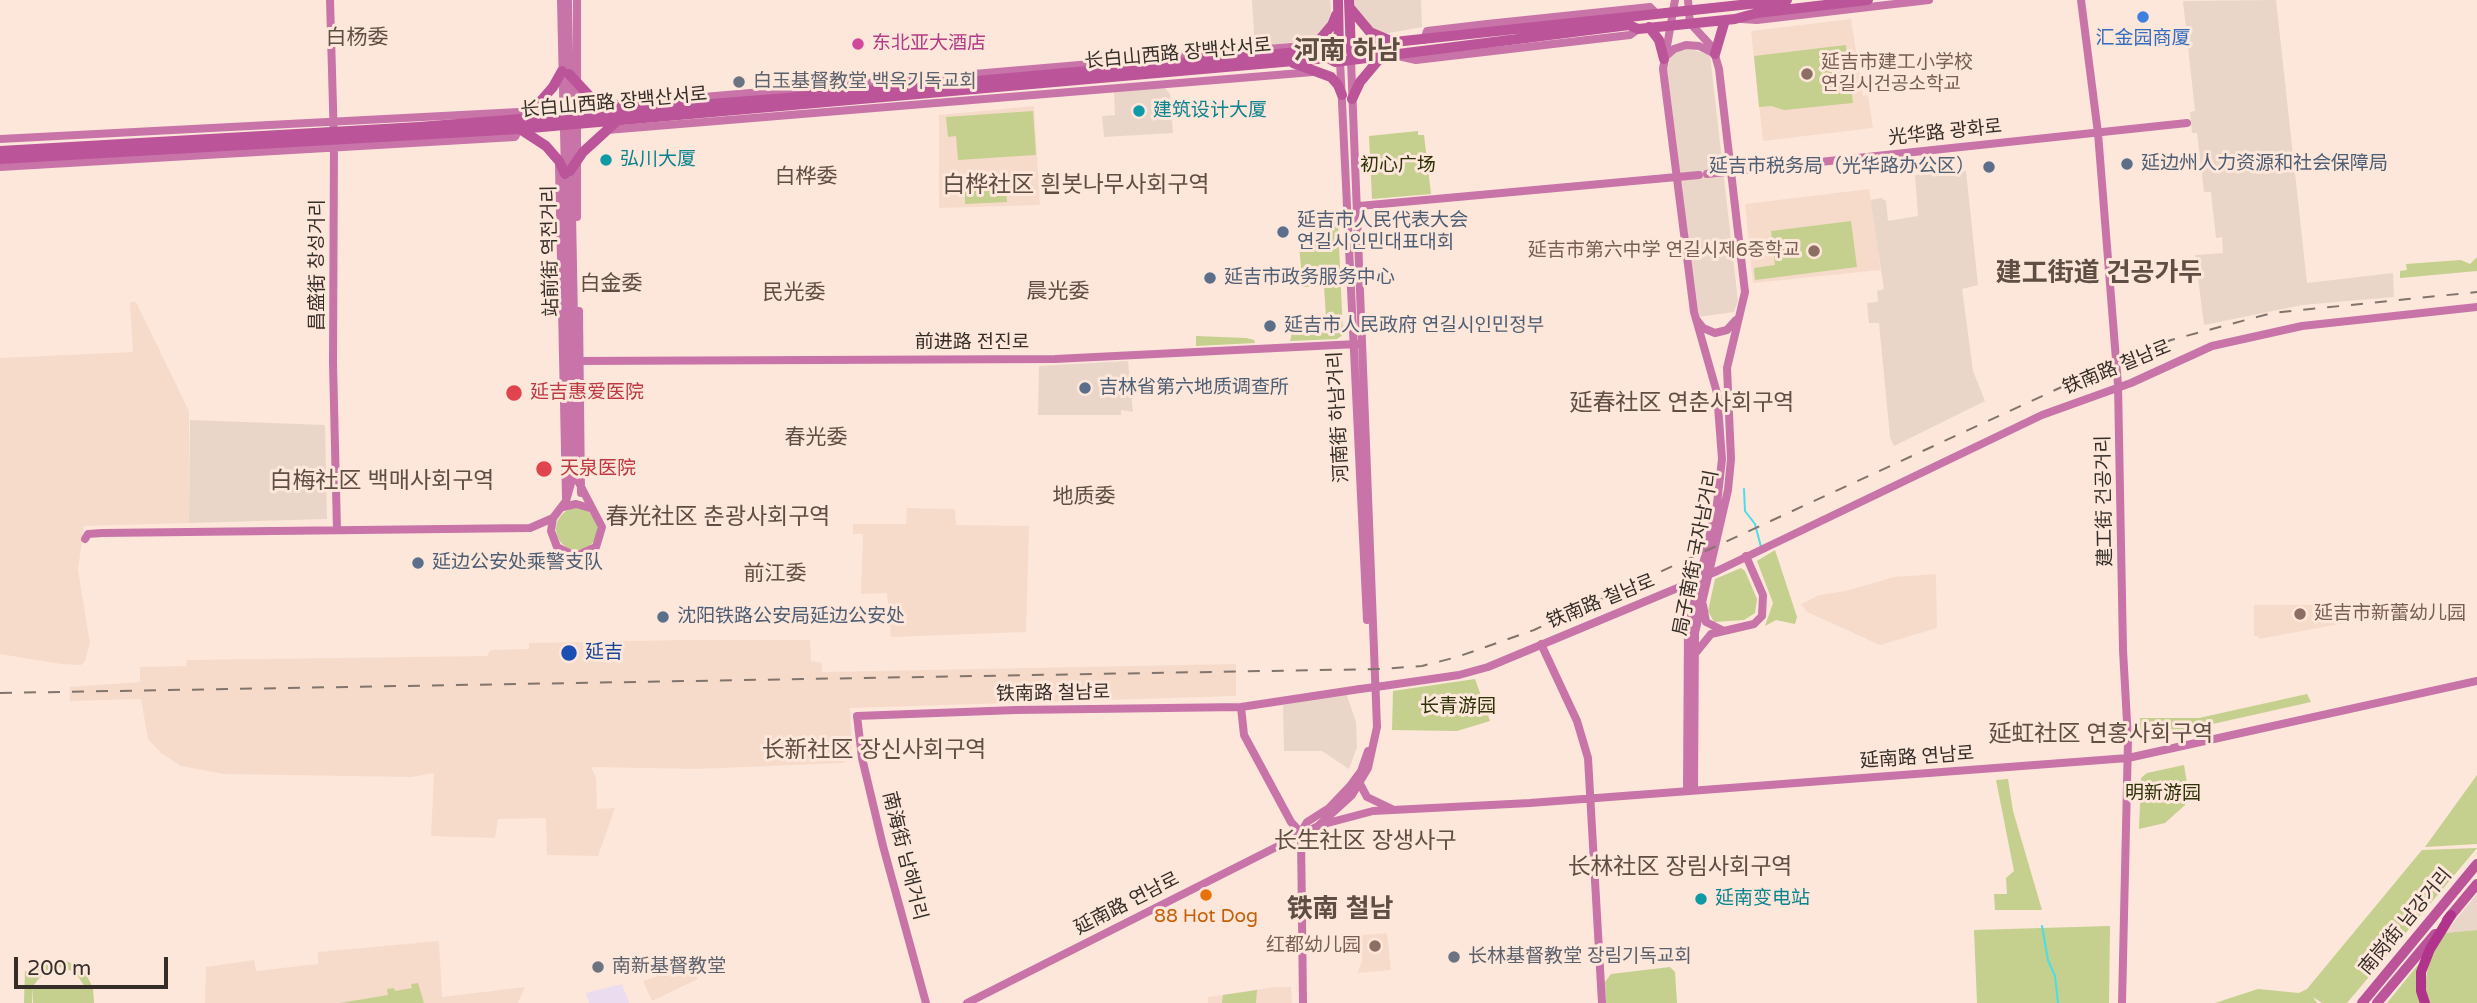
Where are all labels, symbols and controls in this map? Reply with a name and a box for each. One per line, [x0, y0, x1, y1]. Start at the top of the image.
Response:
marker: 汇金园商厦 [2135, 9, 2151, 25]
district label: 白杨委 [326, 25, 388, 51]
place label: 汇金园商厦 [2096, 28, 2190, 50]
place label: 东北亚大酒店 [872, 33, 986, 55]
street label: 长白山西路 장백산서로 [1084, 34, 1272, 74]
marker: 东北亚大酒店 [850, 36, 866, 52]
district label: 河南 하남 [1294, 36, 1400, 68]
place label: 延吉市建工小学校 연길시건공소학교 [1821, 52, 1973, 96]
marker: 延吉市建工小学校 연길시건공소학교 [1799, 66, 1815, 82]
place label: 白玉基督教堂 백옥기독교회 [753, 71, 977, 93]
marker: 白玉基督教堂 백옥기독교회 [731, 74, 747, 90]
street label: 长白山西路 장백산서로 [520, 83, 708, 123]
place label: 建筑设计大厦 [1153, 100, 1267, 122]
marker: 建筑设计大厦 [1131, 103, 1147, 119]
street label: 光华路 광화로 [1887, 116, 2003, 150]
place label: 弘川大厦 [620, 149, 696, 171]
marker: 弘川大厦 [598, 152, 614, 168]
place label: 延边州人力资源和社会保障局 [2141, 153, 2388, 175]
park label: 初心广场 [1360, 155, 1436, 177]
place label: 延吉市税务局（光华路办公区） [1709, 156, 1975, 178]
marker: 延边州人力资源和社会保障局 [2119, 156, 2135, 172]
marker: 延吉市税务局（光华路办公区） [1981, 159, 1997, 175]
district label: 白桦委 [775, 164, 837, 190]
district label: 白桦社区 흰봇나무사회구역 [942, 172, 1210, 200]
street label: 站前街 역전거리 [538, 185, 564, 317]
street label: 昌盛街 창성거리 [307, 199, 329, 331]
place label: 延吉市人民代表大会 연길시인민대표대회 [1297, 210, 1468, 254]
marker: 延吉市人民代表大会 연길시인민대표대회 [1275, 224, 1291, 240]
place label: 延吉市第六中学 연길시제6중학교 [1528, 240, 1800, 262]
marker: 延吉市第六中学 연길시제6중학교 [1806, 243, 1822, 259]
district label: 建工街道 건공가두 [1996, 258, 2202, 290]
place label: 延吉市政务服务中心 [1224, 267, 1395, 289]
marker: 延吉市政务服务中心 [1202, 270, 1218, 286]
district label: 白金委 [580, 271, 642, 297]
district label: 晨光委 [1027, 279, 1089, 305]
district label: 民光委 [763, 280, 825, 306]
place label: 延吉市人民政府 연길시인민정부 [1284, 315, 1544, 337]
marker: 延吉市人民政府 연길시인민정부 [1262, 318, 1278, 334]
street label: 前进路 전진로 [915, 332, 1029, 354]
street label: 铁南路 철남로 [2060, 336, 2174, 400]
street label: 河南街 하남거리 [1324, 351, 1354, 483]
place label: 吉林省第六地质调查所 [1099, 377, 1289, 399]
marker: 吉林省第六地质调查所 [1077, 380, 1093, 396]
place label: 延吉惠爱医院 [530, 382, 644, 404]
marker: 延吉惠爱医院 [504, 383, 524, 403]
district label: 延春社区 연춘사회구역 [1570, 390, 1794, 418]
district label: 春光委 [785, 425, 847, 451]
street label: 建工街 건공거리 [2092, 435, 2118, 567]
place label: 天泉医院 [560, 458, 636, 480]
marker: 天泉医院 [534, 459, 554, 479]
district label: 白梅社区 백매사회구역 [270, 468, 494, 496]
street label: 局子南街 국자남거리 [1670, 468, 1724, 638]
district label: 地质委 [1053, 484, 1115, 510]
district label: 春光社区 춘광사회구역 [606, 504, 830, 532]
place label: 延边公安处乘警支队 [432, 552, 603, 574]
marker: 延边公安处乘警支队 [410, 555, 426, 571]
district label: 前江委 [744, 561, 806, 587]
street label: 铁南路 철남로 [1544, 570, 1658, 634]
place label: 延吉市新蕾幼儿园 [2314, 603, 2466, 625]
place label: 沈阳铁路公安局延边公安处 [677, 606, 905, 628]
marker: 延吉市新蕾幼儿园 [2292, 606, 2308, 622]
marker: 沈阳铁路公安局延边公安处 [655, 609, 671, 625]
place label: 延吉 [585, 642, 623, 664]
marker: 延吉 [559, 643, 579, 663]
street label: 铁南路 철남로 [996, 682, 1110, 706]
park label: 长青游园 [1420, 696, 1496, 718]
district label: 延虹社区 연홍사회구역 [1989, 721, 2213, 749]
district label: 长新社区 장신사회구역 [762, 737, 986, 765]
street label: 延南路 연남로 [1859, 743, 1975, 773]
park label: 明新游园 [2125, 783, 2201, 805]
street label: 南海街 남해거리 [877, 789, 931, 923]
district label: 长生社区 장생사구 [1274, 828, 1456, 856]
district label: 长林社区 장림사회구역 [1568, 854, 1792, 882]
street label: 南岗街 남강거리 [2355, 864, 2457, 980]
street label: 延南路 연남로 [1071, 868, 1183, 940]
marker: 88 Hot Dog [1198, 887, 1214, 903]
place label: 延南变电站 [1715, 888, 1810, 910]
marker: 延南变电站 [1693, 891, 1709, 907]
district label: 铁南 철남 [1287, 894, 1393, 926]
place label: 88 Hot Dog [1154, 906, 1258, 928]
place label: 红都幼儿园 [1266, 935, 1361, 957]
marker: 红都幼儿园 [1367, 938, 1383, 954]
scale bar [18, 944, 172, 988]
place label: 长林基督教堂 장림기독교회 [1468, 946, 1692, 968]
marker: 长林基督教堂 장림기독교회 [1446, 949, 1462, 965]
text: 200 m [27, 956, 91, 981]
place label: 南新基督教堂 [612, 956, 726, 978]
marker: 南新基督教堂 [590, 959, 606, 975]

